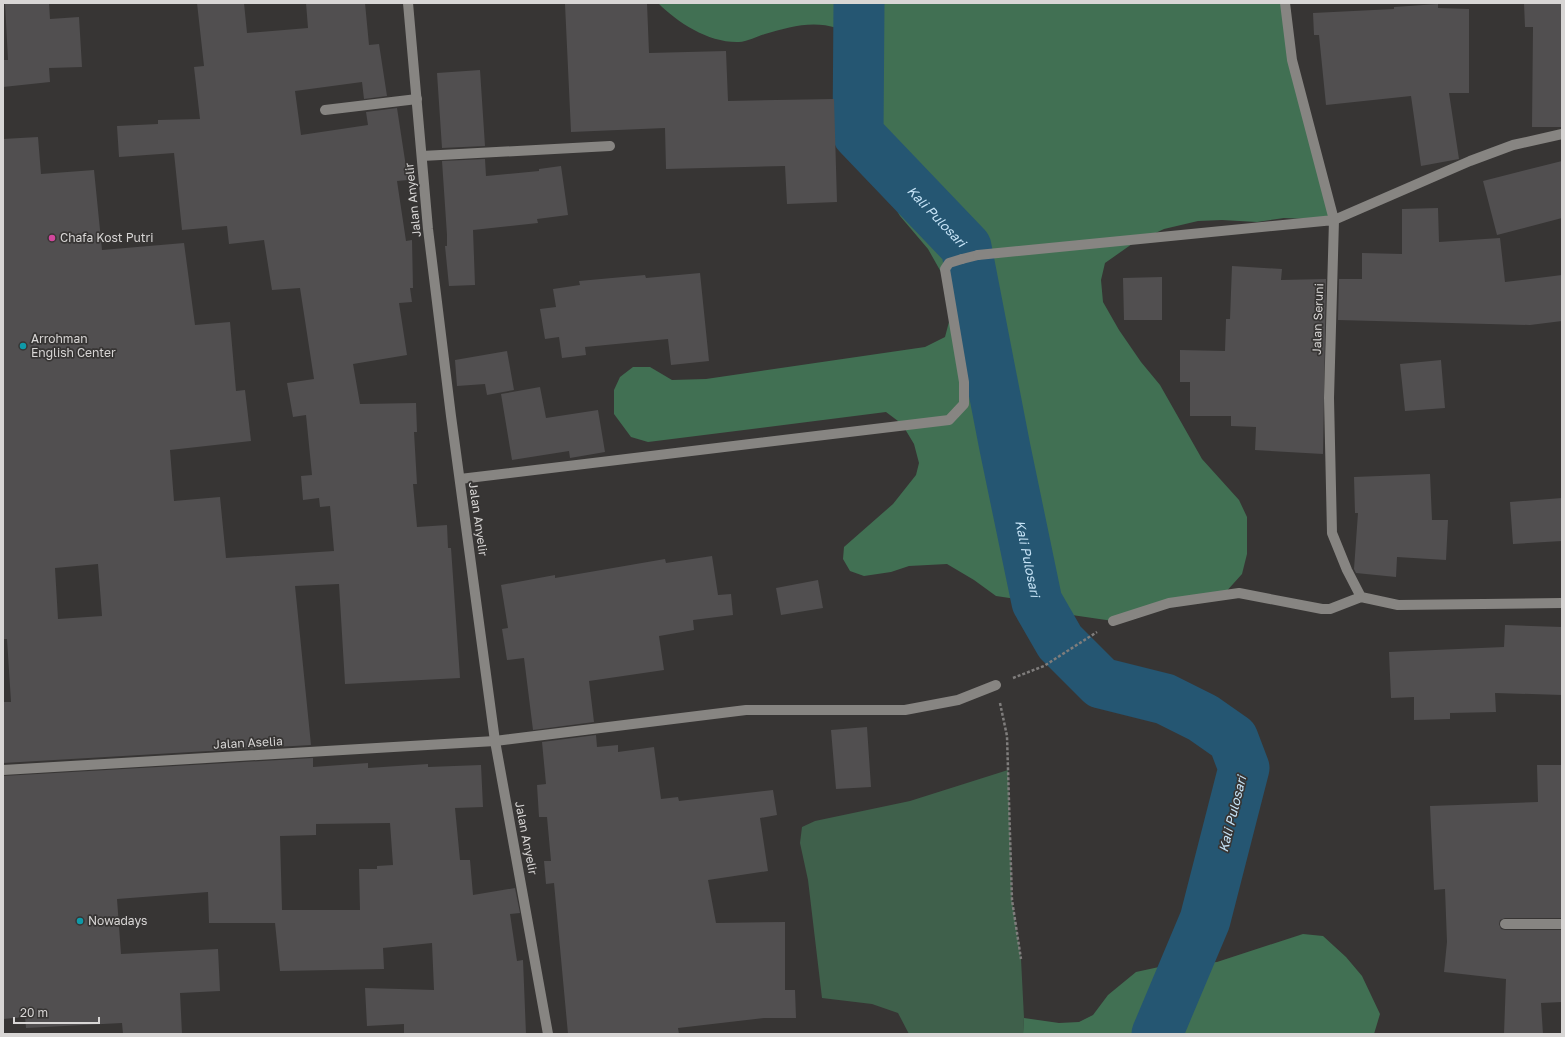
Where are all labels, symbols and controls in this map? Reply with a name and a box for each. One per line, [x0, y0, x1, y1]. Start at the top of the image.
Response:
street label: Jalan Anyelir [401, 162, 424, 238]
water label: Kali Pulosari [904, 183, 971, 251]
place label: Chafa Kost Putri [60, 230, 153, 245]
marker: Chafa Kost Putri [47, 233, 57, 243]
street label: Jalan Seruni [1309, 283, 1326, 355]
place label: Arrohman English Center [31, 331, 116, 360]
marker: Arrohman English Center [18, 341, 28, 351]
street label: Jalan Anyelir [466, 481, 491, 557]
water label: Kali Pulosari [1012, 519, 1044, 600]
street label: Jalan Aselia [213, 733, 283, 752]
water label: Kali Pulosari [1215, 773, 1250, 854]
street label: Jalan Anyelir [512, 800, 541, 876]
place label: Nowadays [88, 913, 147, 928]
marker: Nowadays [75, 916, 85, 926]
scale bar [14, 999, 99, 1025]
text: 20 m [20, 1005, 48, 1020]

